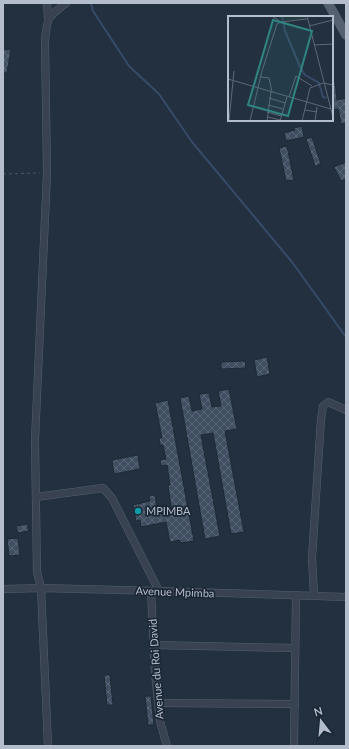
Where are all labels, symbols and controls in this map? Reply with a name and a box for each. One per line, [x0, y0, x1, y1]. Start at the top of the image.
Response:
inset map [228, 16, 333, 121]
place label: MPIMBA [146, 504, 191, 517]
marker: MPIMBA [133, 506, 143, 516]
street label: Avenue Mpimba [135, 584, 215, 599]
street label: Avenue du Roi David [146, 618, 165, 720]
north arrow [301, 701, 341, 741]
text: N [312, 703, 324, 718]

